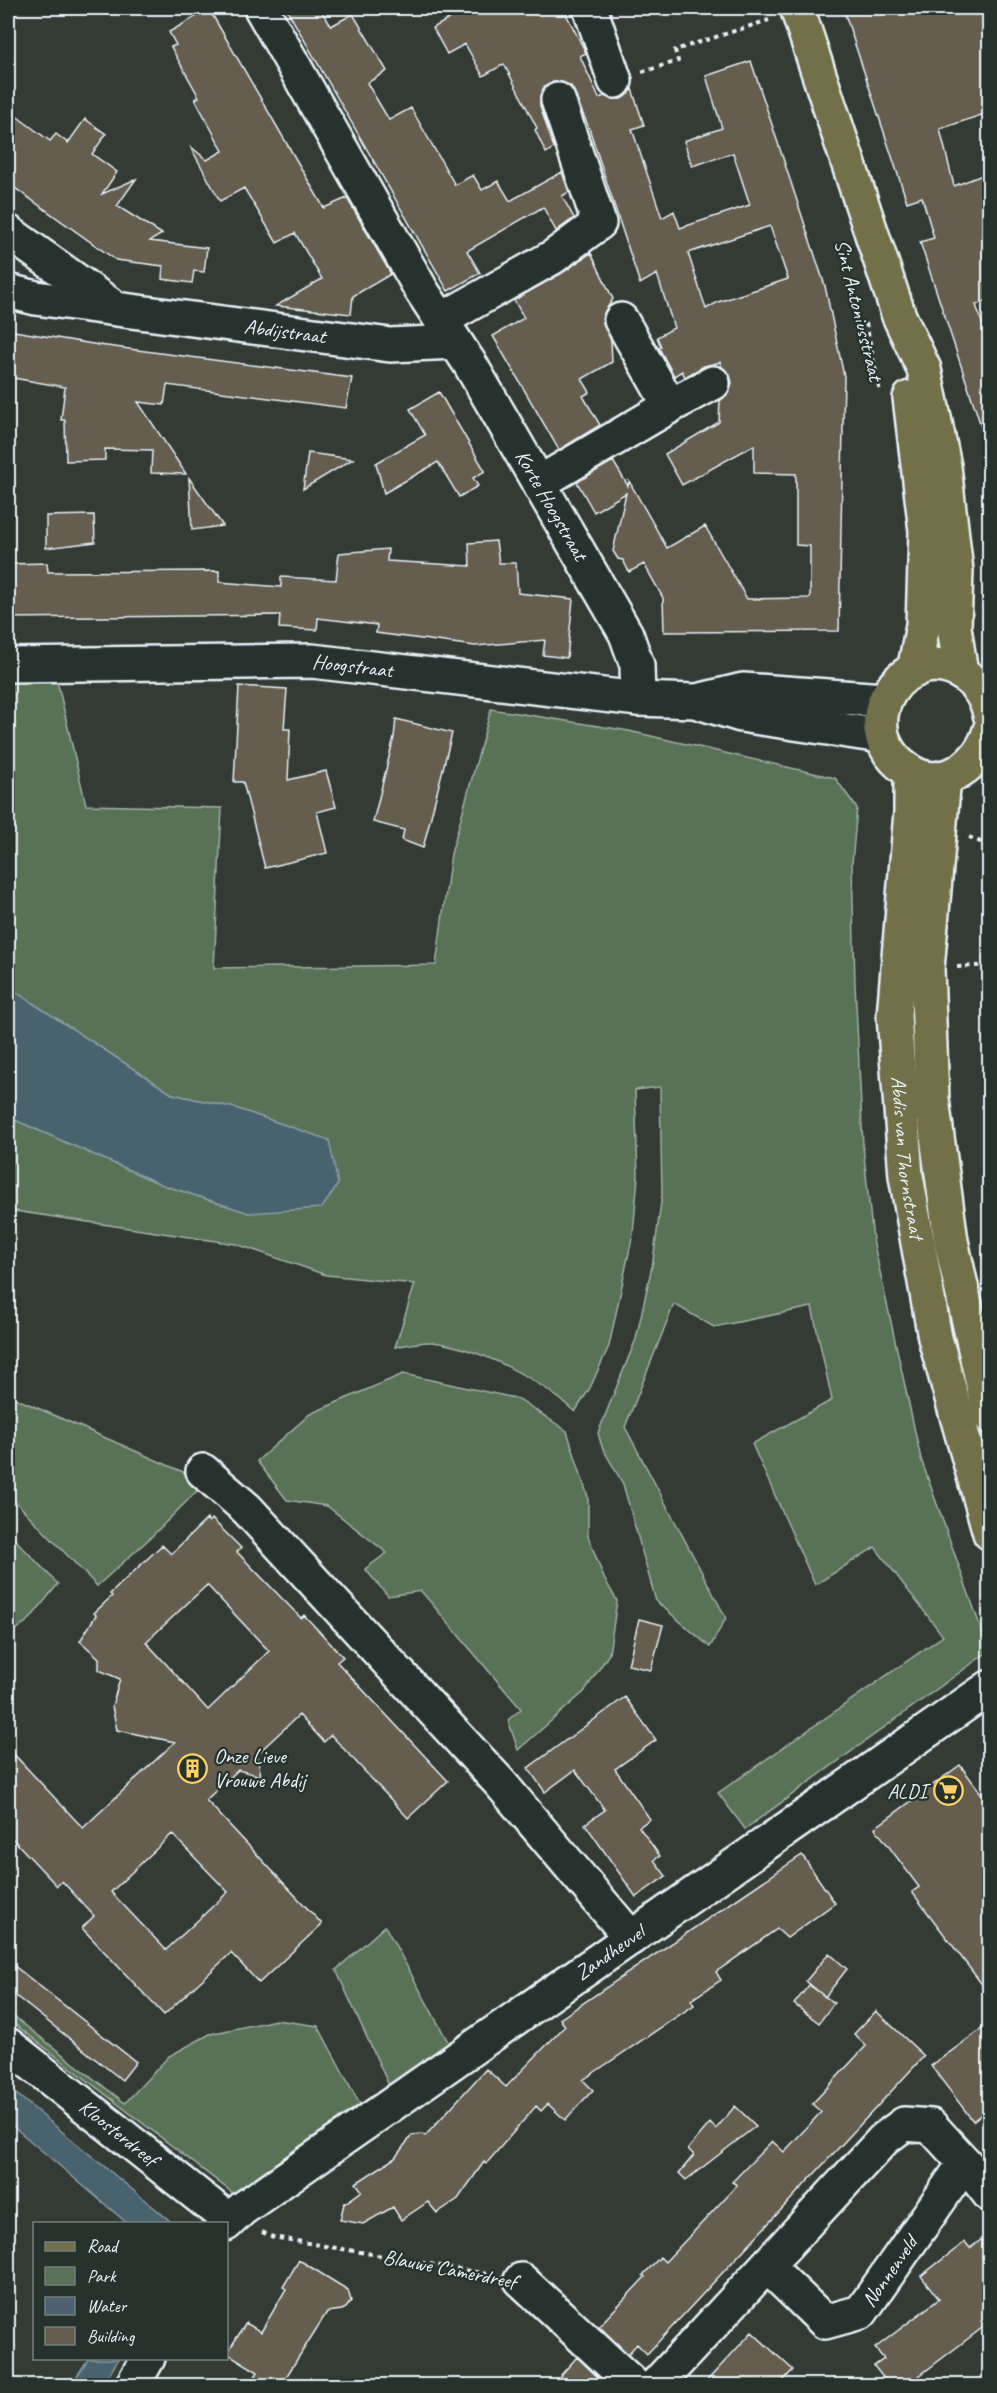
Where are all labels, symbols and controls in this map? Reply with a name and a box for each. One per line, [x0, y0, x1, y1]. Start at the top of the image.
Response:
street label: Sint Antoniusstraat [829, 237, 890, 385]
street label: Abdijstraat [243, 313, 329, 350]
street label: Korte Hoogstraat [510, 445, 595, 567]
street label: Hoogstraat [311, 648, 396, 684]
street label: Abdis van Thornstraat [886, 1075, 931, 1244]
place label: Onze Lieve Vrouwe Abdij [214, 1743, 308, 1793]
building icon: Onze Lieve Vrouwe Abdij [177, 1752, 209, 1784]
supermarket icon: ALDI [932, 1775, 964, 1807]
place label: ALDI [887, 1778, 932, 1804]
street label: Zandheuvel [570, 1917, 652, 1986]
street label: Kloosterdreef [74, 2093, 167, 2175]
legend [33, 2222, 228, 2360]
street label: Nonnenveld [856, 2229, 925, 2312]
text: Road [87, 2235, 120, 2257]
street label: Blauwe Camerdreef [381, 2243, 524, 2296]
text: Park [87, 2265, 117, 2287]
text: Water [87, 2295, 128, 2317]
text: Building [87, 2325, 136, 2347]

